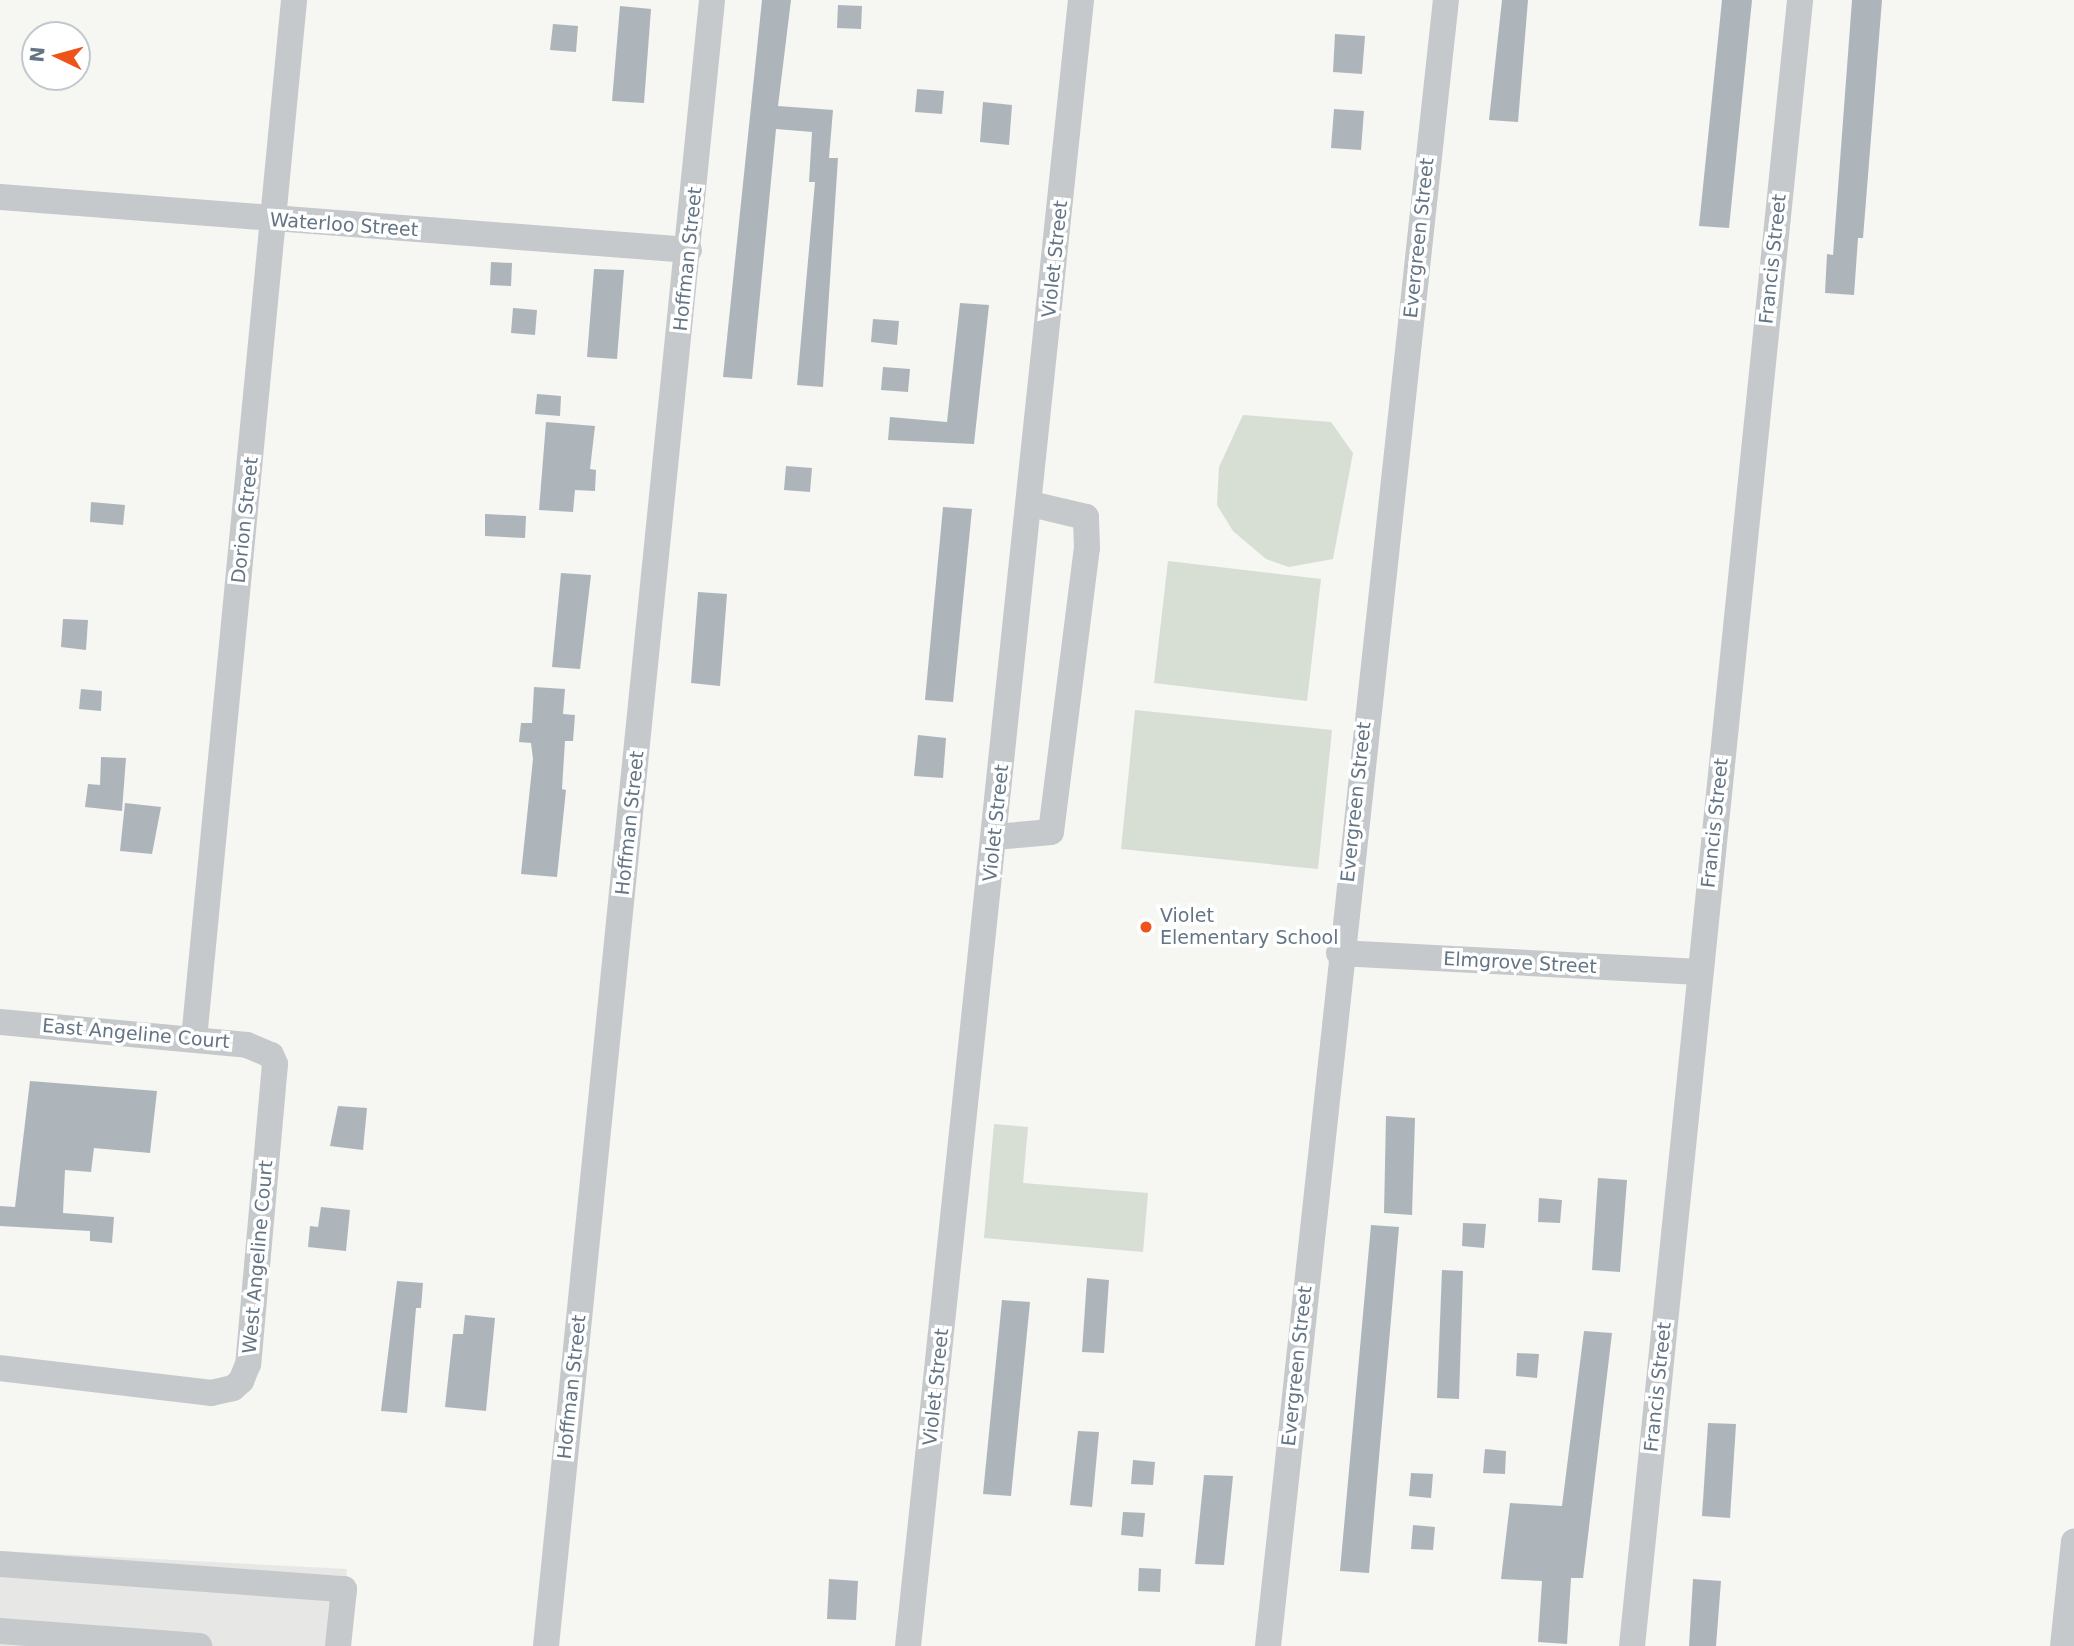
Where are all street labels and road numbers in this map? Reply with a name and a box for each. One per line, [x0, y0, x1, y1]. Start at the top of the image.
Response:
street label: Evergreen Street [1399, 157, 1439, 319]
street label: Hoffman Street [669, 186, 707, 332]
street label: Francis Street [1755, 193, 1791, 325]
street label: Violet Street [1038, 199, 1072, 319]
street label: Waterloo Street [269, 208, 419, 242]
street label: Dorion Street [227, 456, 263, 584]
street label: Evergreen Street [1336, 721, 1376, 883]
street label: Hoffman Street [611, 750, 649, 896]
street label: Francis Street [1697, 757, 1733, 889]
street label: Violet Street [979, 763, 1013, 883]
street label: Elmgrove Street [1443, 948, 1597, 978]
street label: East Angeline Court [41, 1014, 231, 1054]
street label: West Angeline Court [238, 1159, 278, 1355]
street label: Evergreen Street [1277, 1285, 1317, 1447]
street label: Hoffman Street [553, 1314, 591, 1460]
street label: Francis Street [1640, 1321, 1676, 1453]
street label: Violet Street [919, 1327, 953, 1447]

